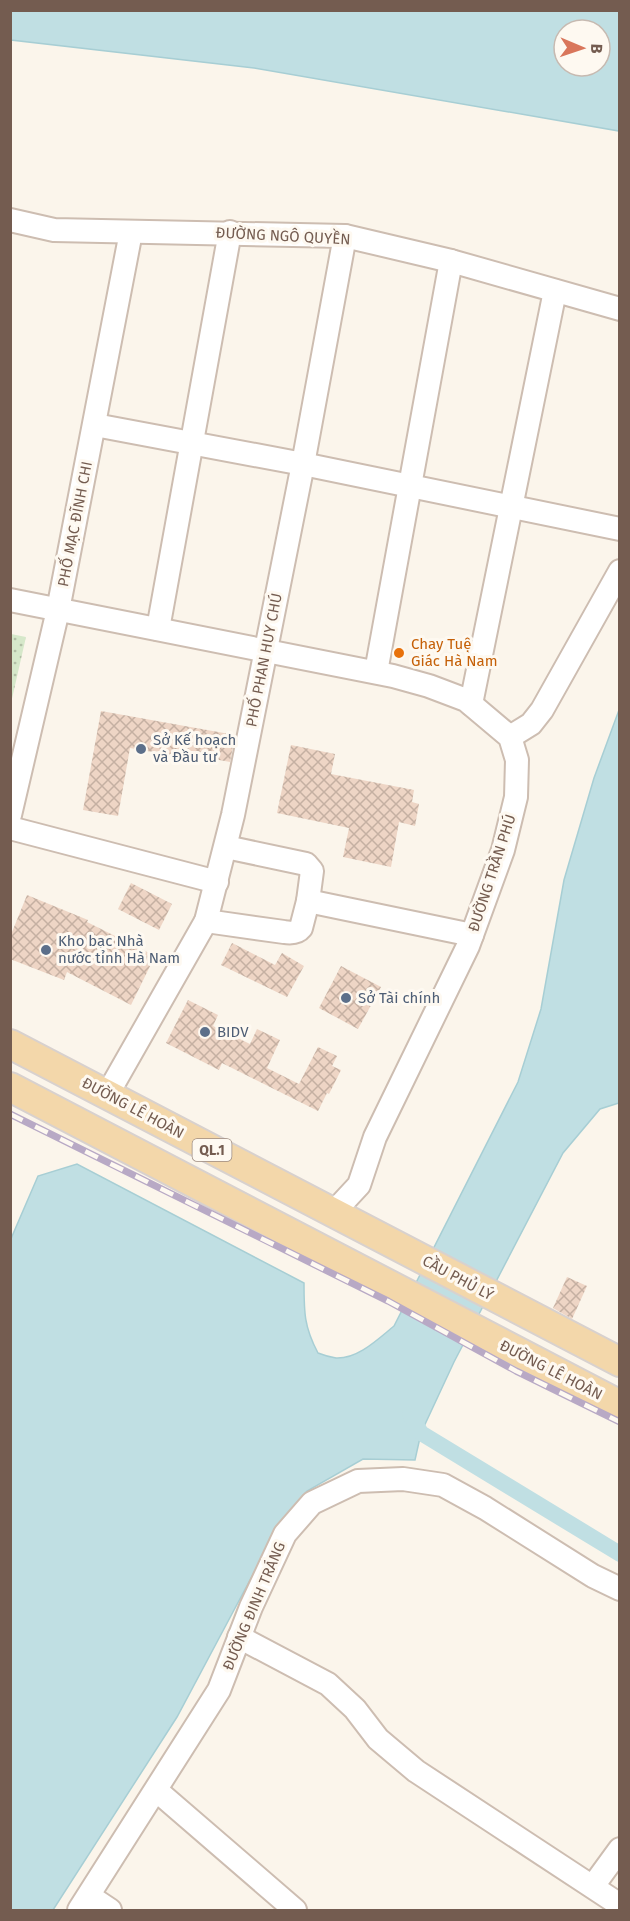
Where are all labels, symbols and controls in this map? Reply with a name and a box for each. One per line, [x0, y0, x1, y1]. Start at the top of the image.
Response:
north arrow [552, 18, 612, 78]
text: B [587, 43, 606, 54]
street label: ĐƯỜNG NGÔ QUYỀN [215, 221, 351, 249]
street label: PHỐ MẠC ĐĨNH CHI [52, 459, 96, 588]
street label: PHỐ PHAN HUY CHÚ [240, 591, 286, 728]
place label: Chay Tuệ Giác Hà Nam [411, 635, 498, 670]
marker: Chay Tuệ Giác Hà Nam [392, 646, 406, 660]
place label: Sở Kế hoạch và Đầu tư [153, 731, 236, 766]
marker: Sở Kế hoạch và Đầu tư [134, 742, 148, 756]
street label: ĐƯỜNG TRẦN PHÚ [463, 811, 520, 934]
place label: Kho bạc Nhà nước tỉnh Hà Nam [58, 932, 180, 967]
marker: Kho bạc Nhà nước tỉnh Hà Nam [39, 943, 53, 957]
place label: Sở Tài chính [358, 989, 440, 1007]
marker: Sở Tài chính [339, 991, 353, 1005]
place label: BIDV [217, 1023, 249, 1041]
marker: BIDV [198, 1025, 212, 1039]
street label: ĐƯỜNG LÊ HOÀN [79, 1074, 187, 1142]
road number: QL.1 [192, 1139, 232, 1161]
street label: CẦU PHỦ LÝ [419, 1250, 498, 1305]
street label: ĐƯỜNG LÊ HOÀN [497, 1336, 605, 1404]
street label: ĐƯỜNG ĐINH TRÁNG [219, 1539, 289, 1673]

